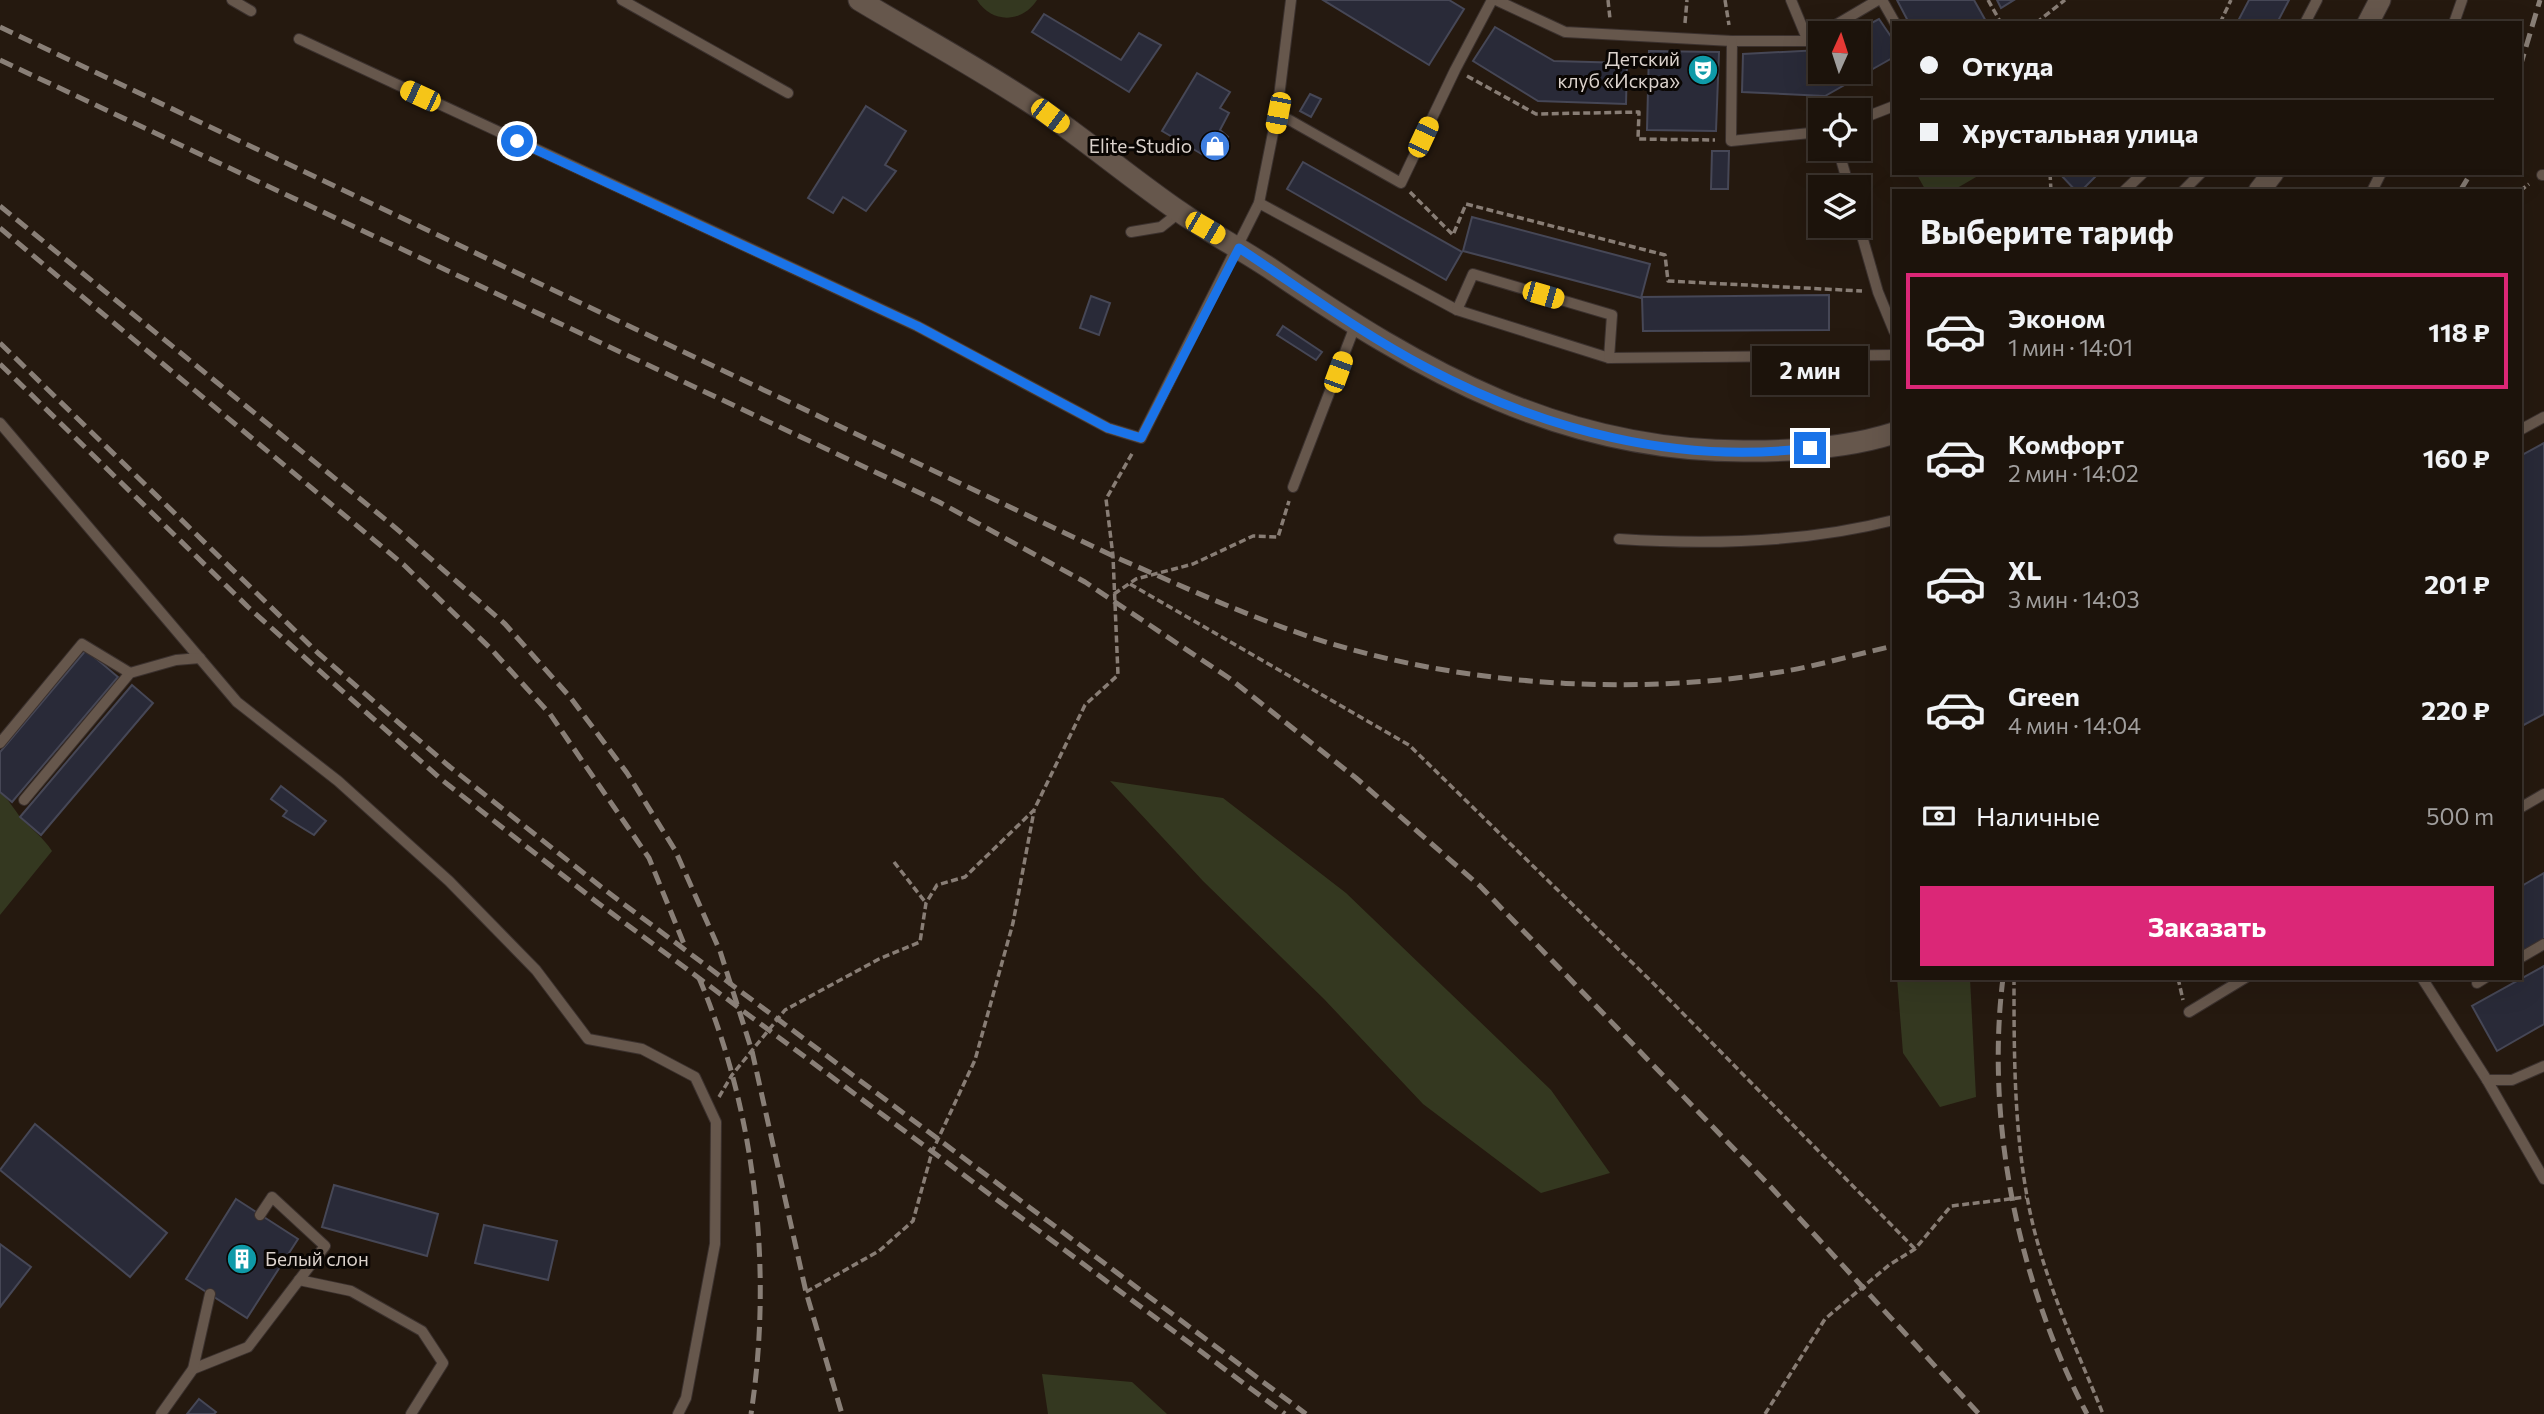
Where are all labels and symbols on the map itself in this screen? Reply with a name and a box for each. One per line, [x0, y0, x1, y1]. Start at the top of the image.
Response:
north arrow [1808, 21, 1871, 84]
place label: Детский клуб «Искра» [1557, 47, 1680, 92]
theatre icon: Детский клуб «Искра» [1686, 53, 1720, 87]
car [397, 78, 444, 114]
car [1264, 90, 1293, 136]
car [1027, 95, 1074, 137]
car [1405, 114, 1442, 160]
route start [501, 125, 533, 157]
shop icon: Elite-Studio [1198, 129, 1232, 163]
place label: Elite-Studio [1089, 134, 1192, 157]
car [1182, 208, 1229, 248]
car [1520, 279, 1567, 311]
callout: 2 мин [1752, 346, 1868, 396]
car [1321, 349, 1356, 395]
route end [1794, 432, 1826, 464]
building icon: Белый слон [225, 1242, 259, 1276]
place label: Белый слон [265, 1247, 369, 1270]

